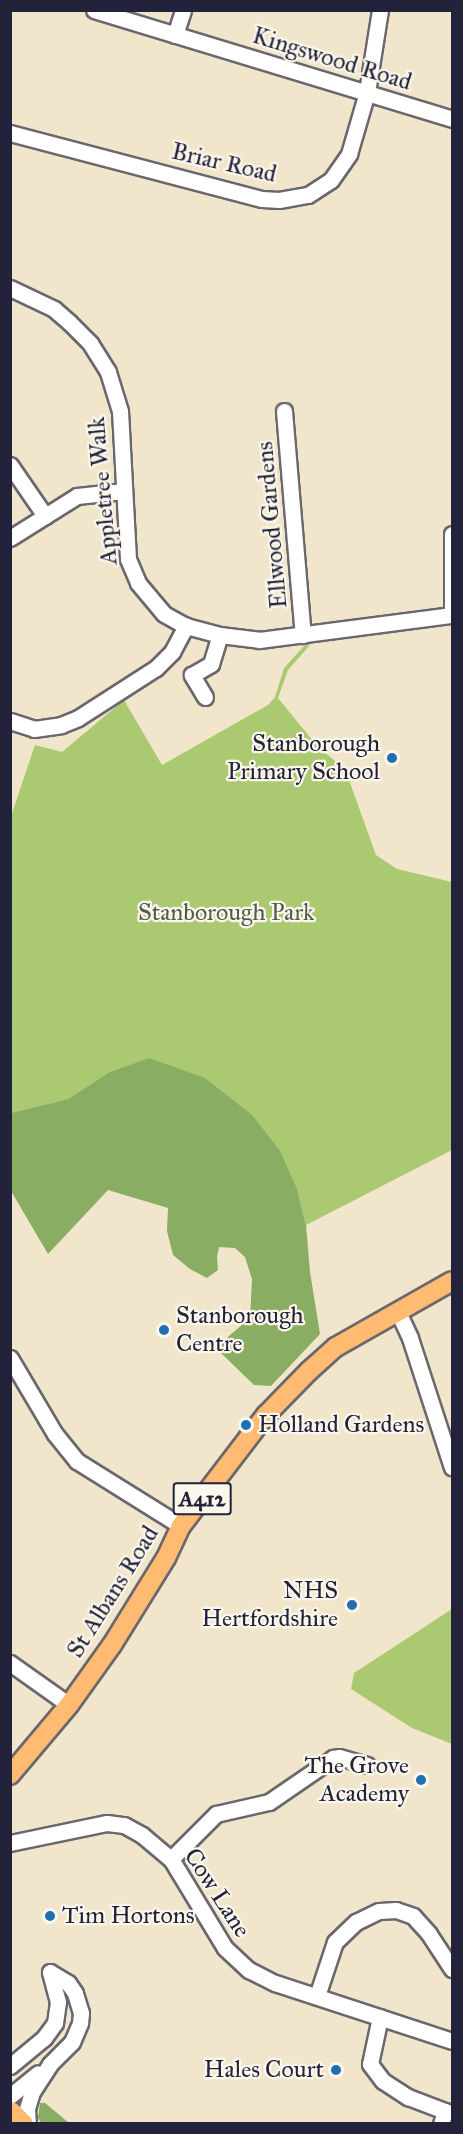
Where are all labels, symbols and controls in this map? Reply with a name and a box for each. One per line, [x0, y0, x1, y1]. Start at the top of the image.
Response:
street label: Kingswood Road [249, 21, 415, 97]
street label: Briar Road [169, 137, 279, 189]
street label: Appletree Walk [82, 416, 124, 566]
street label: Ellwood Gardens [250, 440, 294, 610]
place label: Stanborough Primary School [227, 730, 380, 786]
marker: Stanborough Primary School [385, 751, 399, 765]
park label: Stanborough Park [138, 899, 314, 927]
place label: Stanborough Centre [176, 1302, 304, 1358]
marker: Stanborough Centre [157, 1323, 171, 1337]
place label: Holland Gardens [258, 1411, 424, 1439]
marker: Holland Gardens [239, 1418, 253, 1432]
road number: A412 [172, 1480, 232, 1518]
street label: St Albans Road [61, 1521, 165, 1663]
place label: NHS Hertfordshire [201, 1577, 338, 1633]
marker: NHS Hertfordshire [343, 1596, 361, 1614]
place label: The Grove Academy [304, 1752, 409, 1808]
marker: The Grove Academy [414, 1773, 428, 1787]
street label: Cow Lane [178, 1843, 256, 1943]
place label: Tim Hortons [62, 1902, 195, 1930]
marker: Tim Hortons [43, 1909, 57, 1923]
place label: Hales Court [204, 2056, 324, 2084]
marker: Hales Court [329, 2063, 343, 2077]

